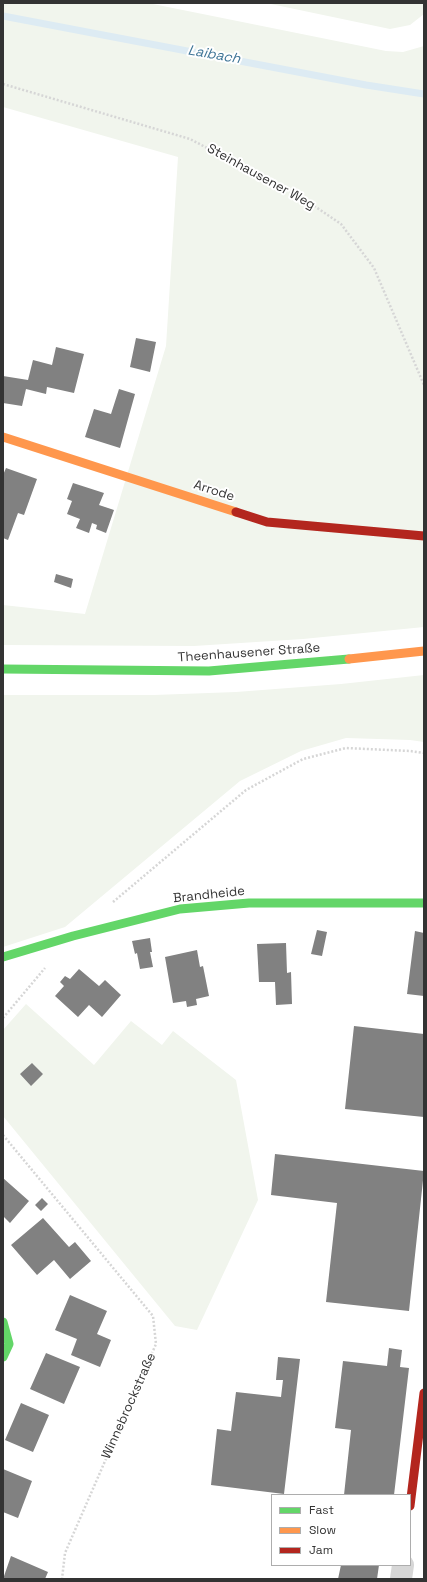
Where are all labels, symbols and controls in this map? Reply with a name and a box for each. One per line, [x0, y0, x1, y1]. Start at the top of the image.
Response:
water label: Laibach [186, 42, 242, 68]
street label: Steinhausener Weg [204, 141, 318, 213]
street label: Arrode [192, 477, 236, 505]
street label: Theenhausener Straße [177, 640, 321, 666]
street label: Brandheide [172, 883, 246, 907]
street label: Winnebrockstraße [99, 1350, 159, 1462]
legend [271, 1494, 411, 1566]
text: Fast [309, 1502, 334, 1518]
text: Slow [309, 1522, 336, 1538]
text: Jam [309, 1542, 333, 1558]

